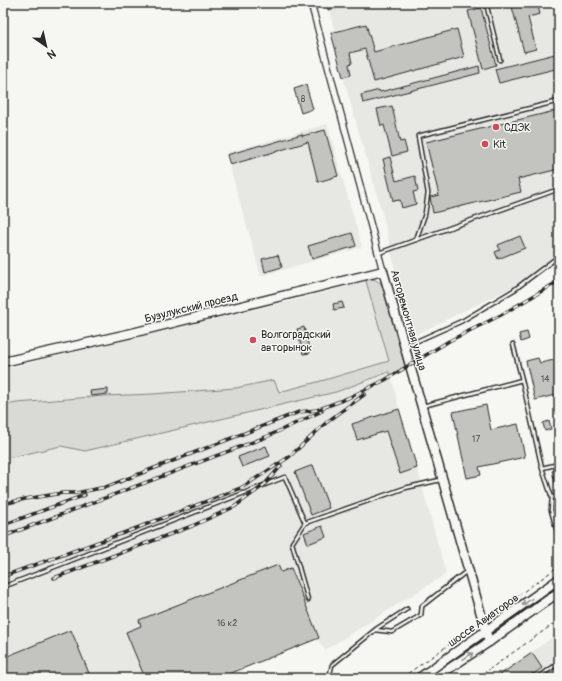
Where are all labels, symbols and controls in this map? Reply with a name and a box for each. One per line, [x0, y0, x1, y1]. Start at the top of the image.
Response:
north arrow [26, 26, 66, 66]
text: N [44, 46, 58, 62]
house number: 8 [301, 94, 306, 105]
place label: СДЭК [504, 121, 530, 134]
marker: СДЭК [491, 122, 501, 132]
place label: Kit [493, 138, 507, 151]
marker: Kit [480, 139, 490, 149]
street label: Авторемонтная улица [388, 268, 429, 372]
street label: Бузулукский проезд [143, 290, 239, 325]
place label: Волгоградский авторынок [261, 328, 331, 354]
marker: Волгоградский авторынок [248, 335, 258, 345]
house number: 14 [541, 374, 550, 385]
house number: 17 [472, 434, 480, 445]
street label: шоссе Авиаторов [445, 591, 521, 650]
one-way arrow [522, 598, 533, 606]
house number: 16 к2 [217, 618, 237, 629]
one-way arrow [462, 652, 473, 660]

